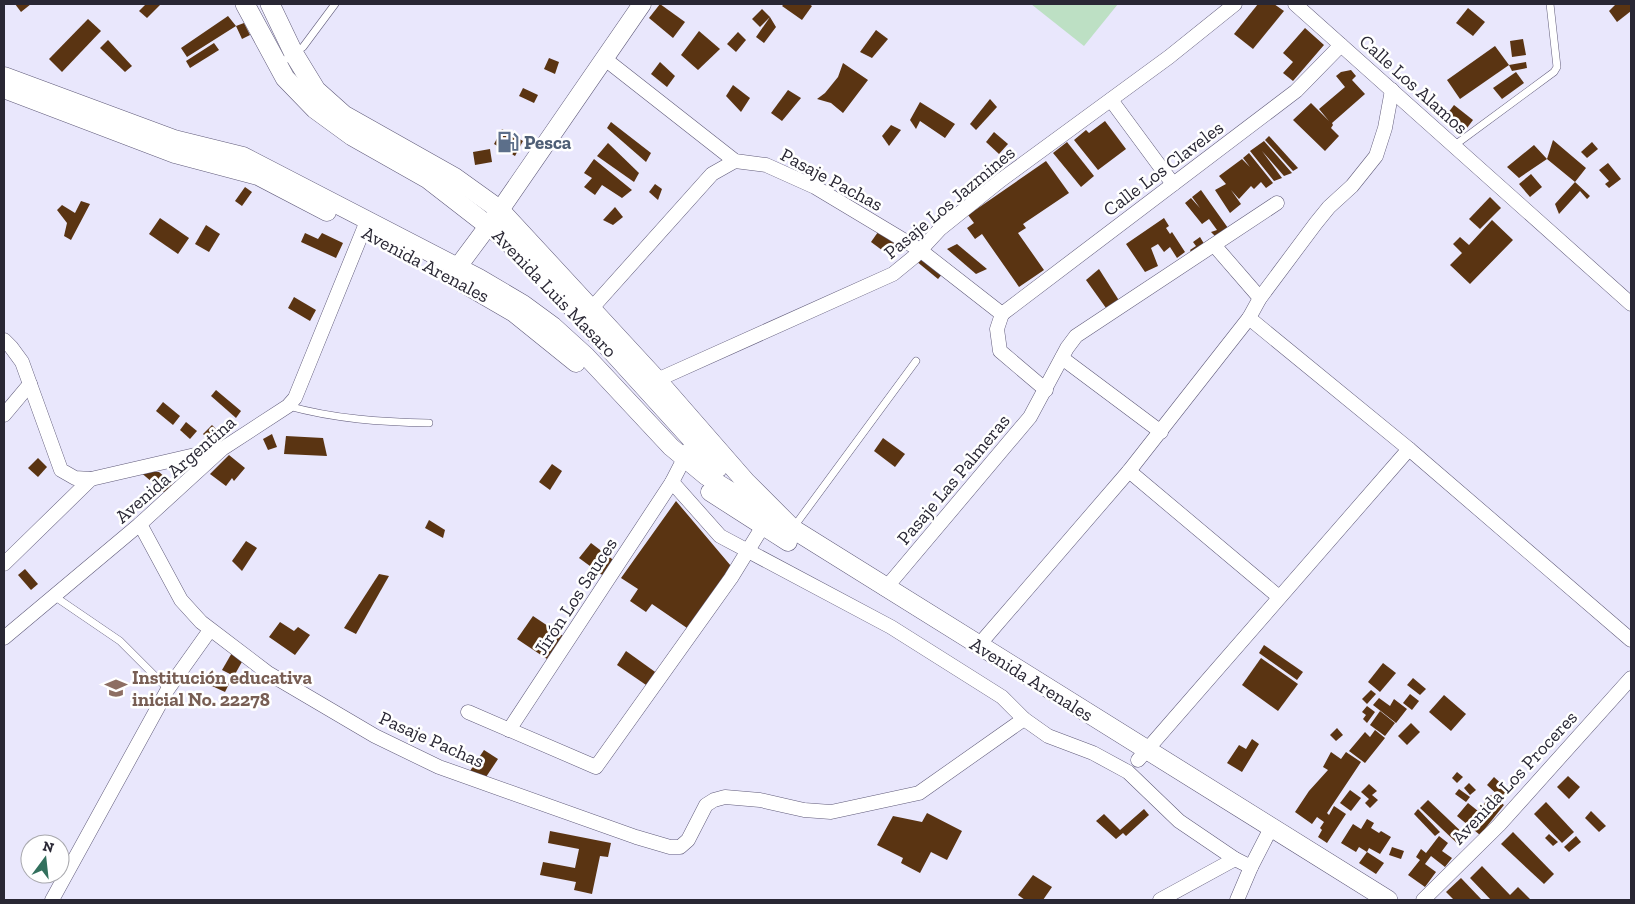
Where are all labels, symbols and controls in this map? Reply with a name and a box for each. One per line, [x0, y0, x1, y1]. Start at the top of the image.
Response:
street label: Calle Los Alamos [1355, 30, 1473, 139]
street label: Calle Los Claveles [1099, 116, 1228, 221]
fuel station icon: Pesca [495, 129, 521, 155]
place label: Pesca [524, 131, 572, 154]
street label: Pasaje Los Jazmines [879, 141, 1019, 264]
street label: Pasaje Pachas [777, 143, 887, 216]
street label: Avenida Arenales [358, 221, 493, 308]
street label: Avenida Luis Masaro [487, 224, 622, 363]
street label: Pasaje Las Palmeras [892, 409, 1015, 549]
street label: Avenida Argentina [110, 411, 240, 528]
street label: Jirón Los Sauces [529, 533, 622, 659]
street label: Avenida Arenales [966, 632, 1098, 727]
place label: Institución educativa inicial No. 22278 [132, 666, 312, 711]
school or university icon: Institución educativa inicial No. 22278 [103, 675, 129, 701]
street label: Pasaje Pachas [376, 706, 488, 773]
street label: Avenida Los Proceres [1447, 706, 1582, 849]
north arrow [20, 834, 70, 884]
text: N [41, 837, 56, 857]

